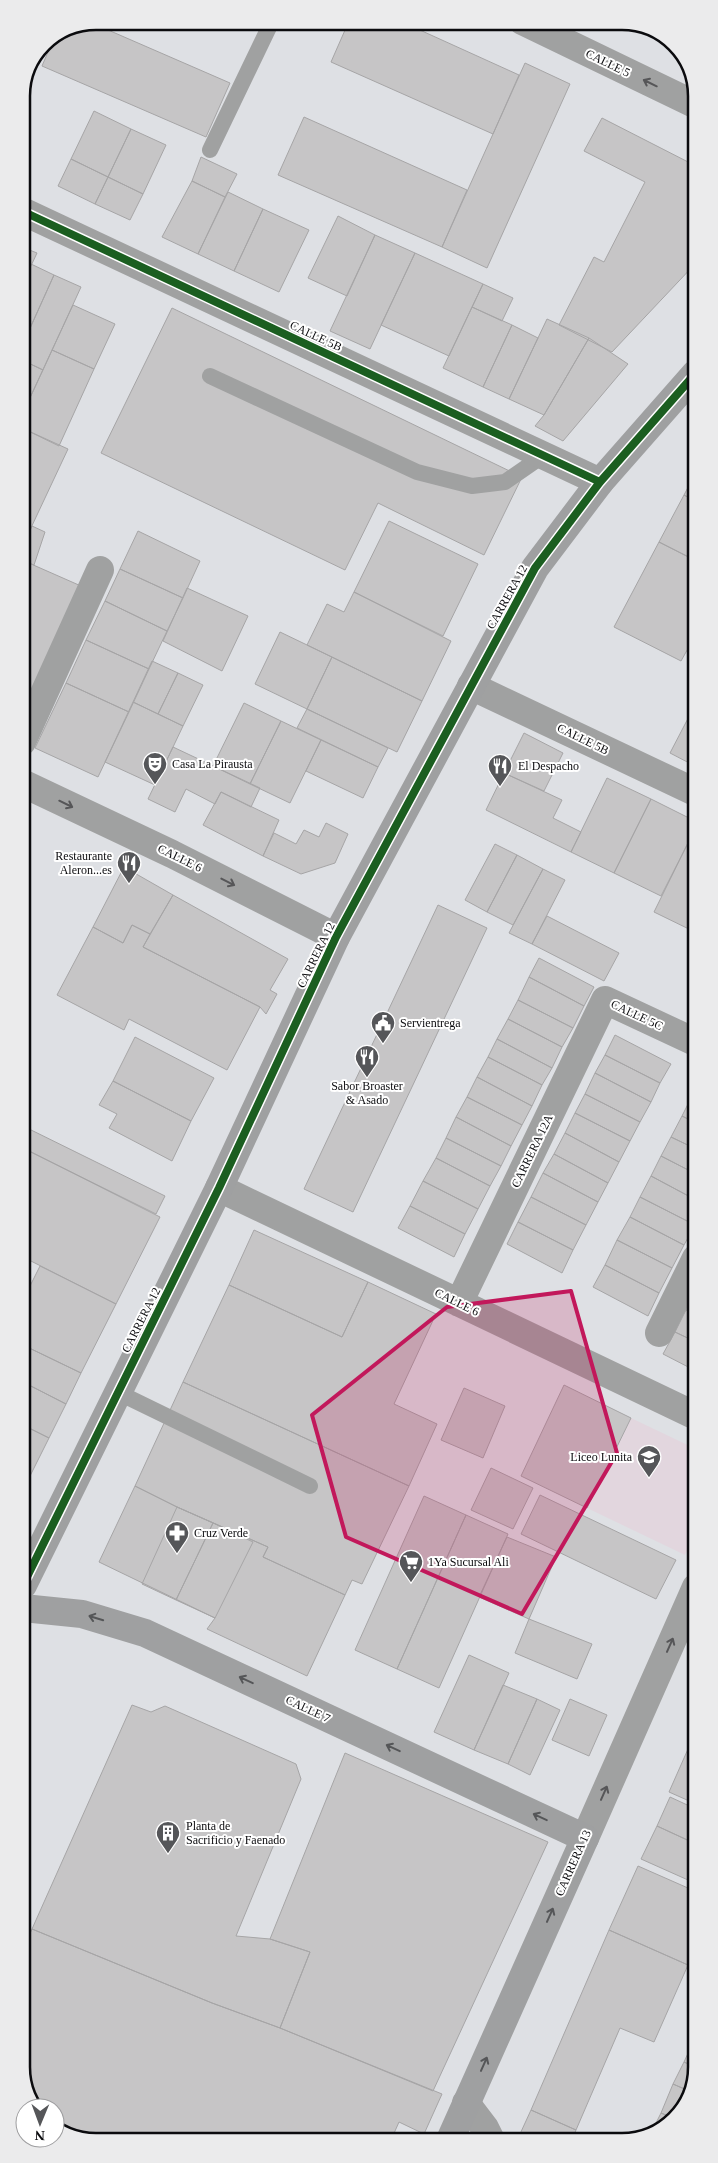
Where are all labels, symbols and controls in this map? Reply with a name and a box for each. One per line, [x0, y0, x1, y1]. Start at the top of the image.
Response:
street label: CALLE 5 [584, 46, 632, 80]
one-way arrow [643, 78, 658, 88]
street label: CALLE 5B [288, 318, 344, 354]
street label: CARRERA 12 [484, 563, 530, 631]
street label: CALLE 5B [555, 721, 611, 757]
theatre icon: Casa La Pirausta [142, 751, 168, 785]
restaurant icon: El Despacho [487, 753, 513, 787]
place label: Casa La Pirausta [172, 757, 253, 771]
place label: El Despacho [518, 759, 579, 773]
one-way arrow [58, 799, 73, 809]
street label: CALLE 6 [156, 841, 204, 875]
place label: Restaurante Aleron...es [55, 849, 112, 877]
restaurant icon: Restaurante Aleron...es [116, 850, 142, 884]
one-way arrow [220, 878, 235, 887]
street label: CARRERA 12 [294, 920, 338, 990]
street label: CALLE 5C [609, 997, 665, 1033]
public building icon: Servientrega [370, 1010, 396, 1044]
place label: Servientrega [400, 1016, 461, 1030]
restaurant icon: Sabor Broaster & Asado [354, 1044, 380, 1078]
place label: Sabor Broaster & Asado [331, 1079, 403, 1107]
street label: CARRERA 12A [508, 1112, 556, 1190]
street label: CARRERA 12 [119, 1285, 163, 1355]
street label: CALLE 6 [433, 1285, 481, 1319]
school or university icon: Liceo Lunita [636, 1444, 662, 1478]
place label: Liceo Lunita [570, 1450, 633, 1464]
pharmacy icon: Cruz Verde [164, 1520, 190, 1554]
place label: Cruz Verde [194, 1526, 248, 1540]
supermarket icon: 1Ya Sucursal Ali [398, 1549, 424, 1583]
place label: 1Ya Sucursal Ali [428, 1555, 509, 1569]
one-way arrow [88, 1613, 104, 1623]
one-way arrow [666, 1638, 676, 1653]
one-way arrow [239, 1675, 254, 1684]
street label: CALLE 7 [283, 1693, 333, 1725]
one-way arrow [386, 1743, 401, 1753]
one-way arrow [600, 1786, 610, 1801]
one-way arrow [533, 1812, 548, 1821]
place label: Planta de Sacrificio y Faenado [186, 1819, 285, 1847]
building icon: Planta de Sacrificio y Faenado [155, 1820, 181, 1854]
street label: CARRERA 13 [552, 1828, 594, 1898]
one-way arrow [546, 1908, 555, 1923]
one-way arrow [479, 2057, 489, 2072]
north arrow [15, 2098, 65, 2148]
text: N [35, 2128, 45, 2143]

